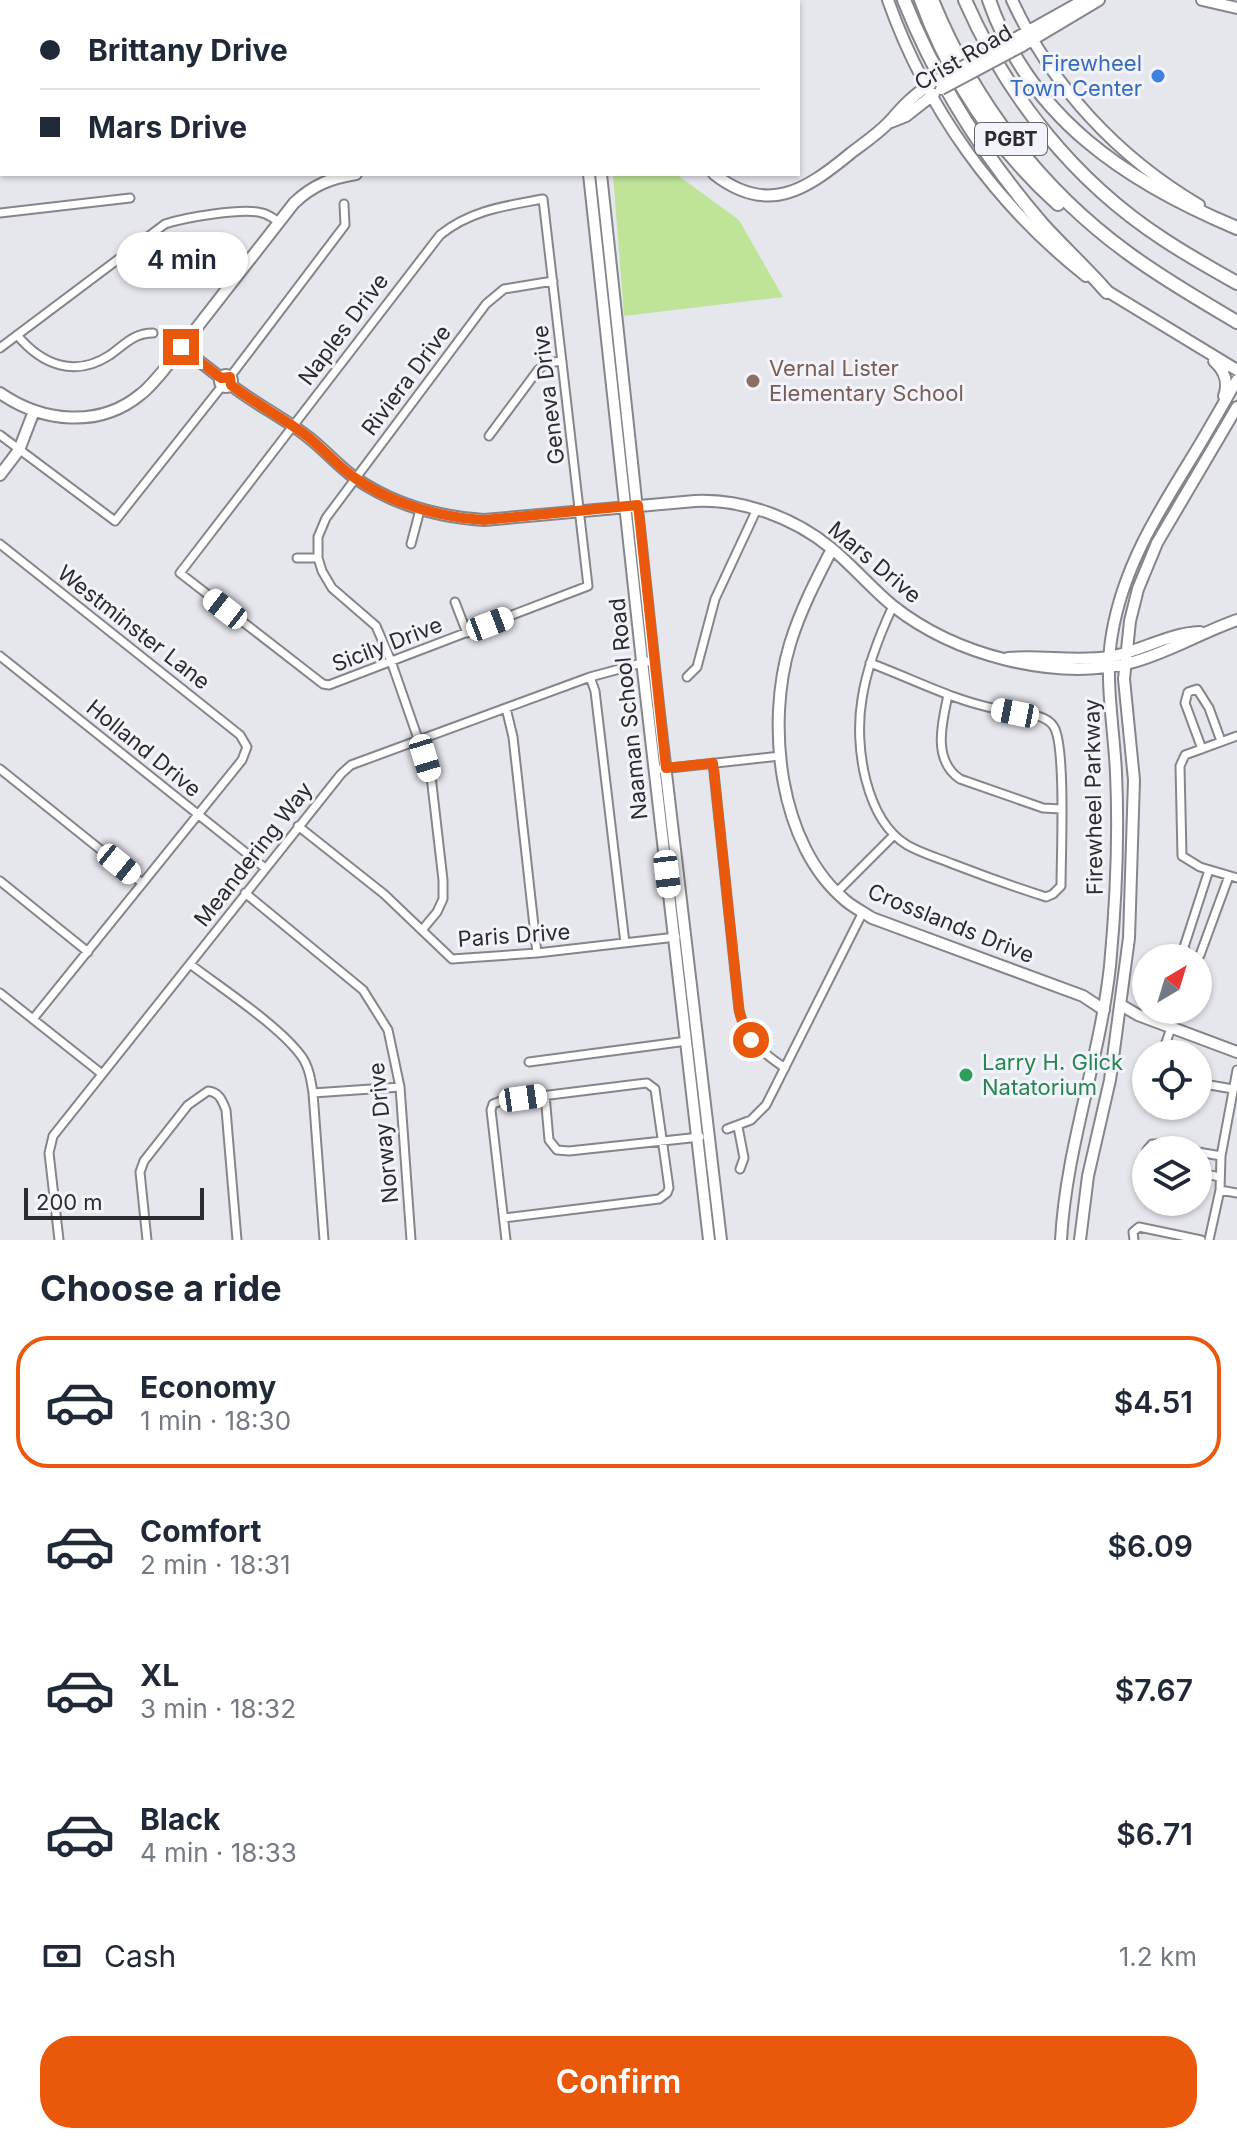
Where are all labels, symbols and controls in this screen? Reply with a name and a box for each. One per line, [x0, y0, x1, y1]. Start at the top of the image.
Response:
street label: Crist Road [910, 19, 1016, 95]
text: Brittany Drive [88, 32, 288, 68]
place label: Firewheel Town Center [1010, 50, 1142, 101]
marker: Firewheel Town Center [1149, 67, 1167, 85]
text: Mars Drive [88, 109, 247, 145]
road number: PGBT [975, 123, 1047, 155]
callout: 4 min [115, 231, 247, 287]
text: 4 min [147, 244, 217, 275]
street label: Naples Drive [293, 268, 393, 390]
street label: Riviera Drive [356, 320, 456, 440]
street label: Geneva Drive [527, 324, 569, 466]
route end [163, 329, 199, 365]
place label: Vernal Lister Elementary School [769, 355, 964, 406]
marker: Vernal Lister Elementary School [744, 372, 762, 390]
street label: Mars Drive [823, 516, 927, 608]
street label: Westminster Lane [53, 559, 215, 695]
car [199, 585, 251, 633]
street label: Naaman School Road [603, 597, 653, 821]
car [463, 604, 517, 644]
street label: Sicily Drive [328, 611, 446, 677]
street label: Holland Drive [81, 694, 207, 802]
car [989, 697, 1041, 729]
street label: Firewheel Parkway [1078, 699, 1108, 895]
car [407, 732, 443, 784]
street label: Meandering Way [189, 777, 317, 931]
car [93, 840, 145, 888]
car [652, 849, 682, 899]
street label: Crosslands Drive [864, 878, 1038, 968]
street label: Paris Drive [457, 918, 571, 952]
north arrow [1132, 944, 1212, 1024]
map controls [1132, 944, 1212, 1216]
route start [733, 1022, 769, 1058]
button: locate [1132, 1040, 1212, 1120]
place label: Larry H. Glick Natatorium [982, 1049, 1123, 1100]
street label: Norway Drive [363, 1061, 403, 1205]
marker: Larry H. Glick Natatorium [957, 1066, 975, 1084]
car [498, 1083, 548, 1113]
button: layers [1132, 1136, 1212, 1216]
scale bar [24, 1184, 204, 1220]
text: 200 m [36, 1189, 103, 1215]
text: Choose a ride [40, 1266, 282, 1310]
icon: car [44, 1366, 116, 1438]
text: Economy [140, 1369, 276, 1405]
text: $4.51 [1114, 1384, 1193, 1420]
text: 1 min · 18:30 [140, 1405, 291, 1436]
icon: car [44, 1510, 116, 1582]
text: Comfort [140, 1513, 261, 1549]
text: $6.09 [1108, 1528, 1193, 1564]
text: 2 min · 18:31 [140, 1549, 291, 1580]
icon: car [44, 1654, 116, 1726]
text: XL [140, 1657, 179, 1693]
text: $7.67 [1115, 1672, 1193, 1708]
text: 3 min · 18:32 [140, 1693, 296, 1724]
icon: car [44, 1798, 116, 1870]
text: Black [140, 1801, 220, 1837]
text: $6.71 [1116, 1816, 1193, 1852]
text: 4 min · 18:33 [140, 1837, 297, 1868]
icon: cash [40, 1934, 84, 1978]
text: Cash [104, 1938, 176, 1974]
text: 1.2 km [1119, 1941, 1197, 1972]
button: Confirm [40, 2036, 1197, 2128]

